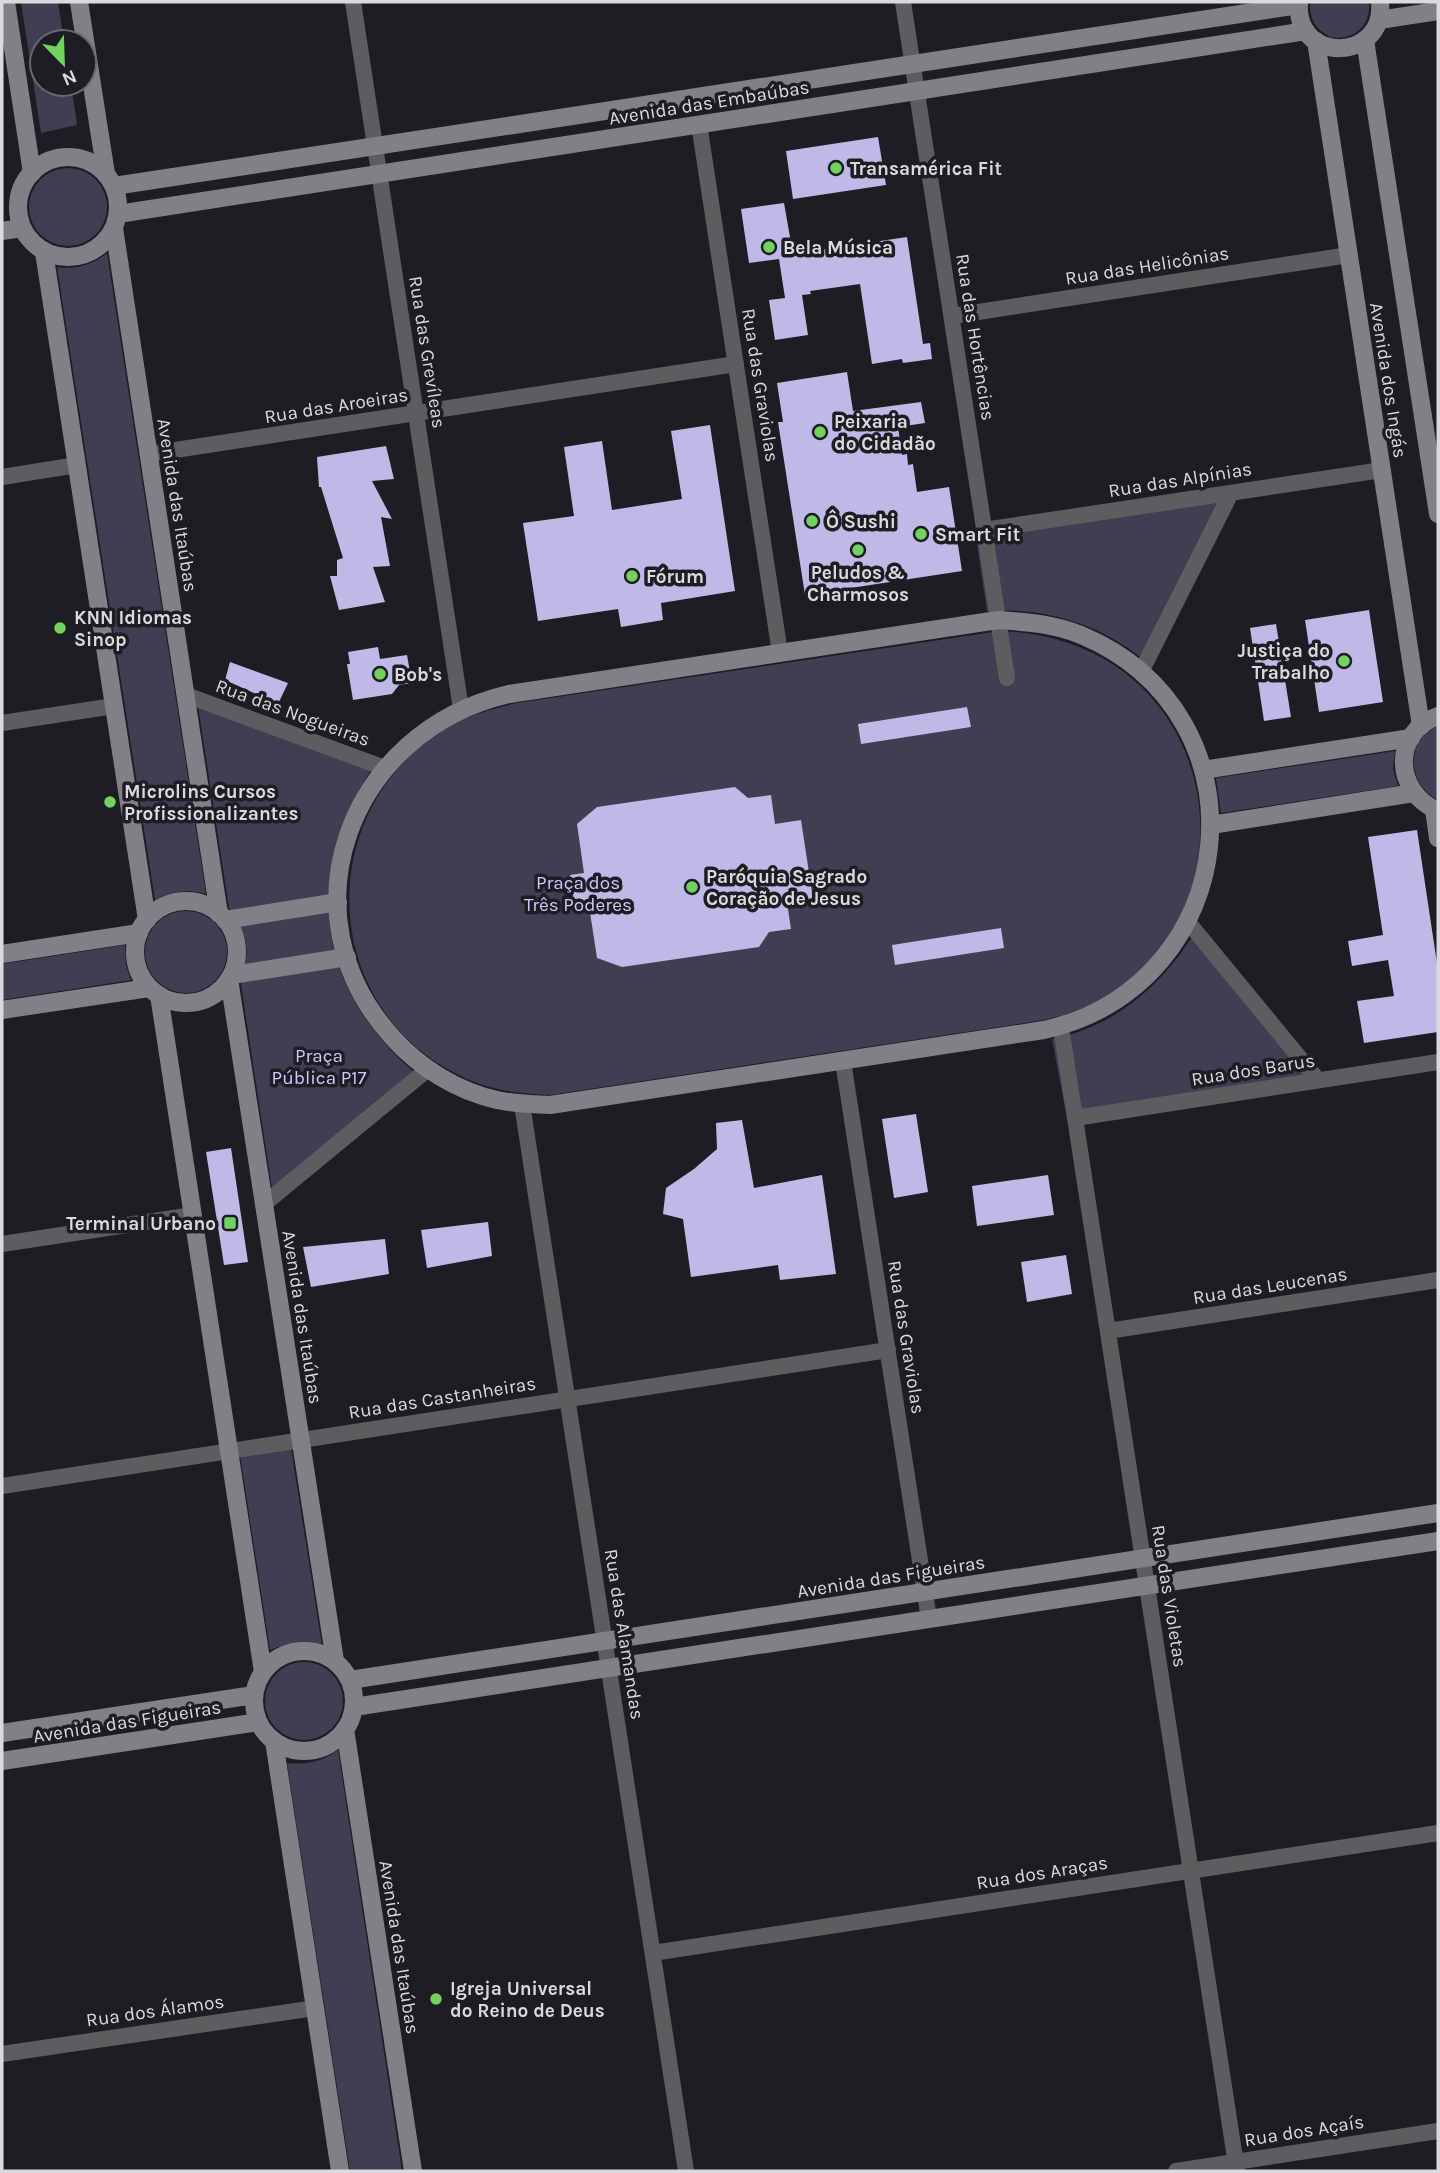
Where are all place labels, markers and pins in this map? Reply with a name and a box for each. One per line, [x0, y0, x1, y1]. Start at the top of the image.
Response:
place label: Transamérica Fit [850, 158, 1002, 180]
marker: Transamérica Fit [828, 160, 844, 176]
place label: Bela Música [783, 237, 893, 259]
marker: Bela Música [761, 239, 777, 255]
place label: Peixaria do Cidadão [834, 411, 936, 455]
marker: Peixaria do Cidadão [812, 424, 828, 440]
place label: Ô Sushi [826, 509, 896, 533]
marker: Ô Sushi [804, 513, 820, 529]
place label: Smart Fit [935, 524, 1020, 546]
marker: Smart Fit [913, 526, 929, 542]
marker: Peludos & Charmosos [850, 542, 866, 558]
place label: Peludos & Charmosos [807, 562, 909, 606]
place label: Fórum [646, 566, 704, 588]
marker: Fórum [624, 568, 640, 584]
place label: KNN Idiomas Sinop [74, 607, 192, 651]
marker: KNN Idiomas Sinop [52, 620, 68, 636]
place label: Justiça do Trabalho [1238, 640, 1330, 684]
marker: Justiça do Trabalho [1336, 653, 1352, 669]
place label: Bob's [394, 664, 442, 686]
marker: Bob's [372, 666, 388, 682]
place label: Microlins Cursos Profissionalizantes [124, 781, 298, 825]
marker: Microlins Cursos Profissionalizantes [102, 794, 118, 810]
place label: Paróquia Sagrado Coração de Jesus [706, 866, 867, 910]
marker: Paróquia Sagrado Coração de Jesus [684, 879, 700, 895]
place label: Terminal Urbano [66, 1213, 216, 1235]
marker: Terminal Urbano [222, 1215, 238, 1231]
place label: Igreja Universal do Reino de Deus [450, 1978, 605, 2022]
marker: Igreja Universal do Reino de Deus [428, 1991, 444, 2007]

